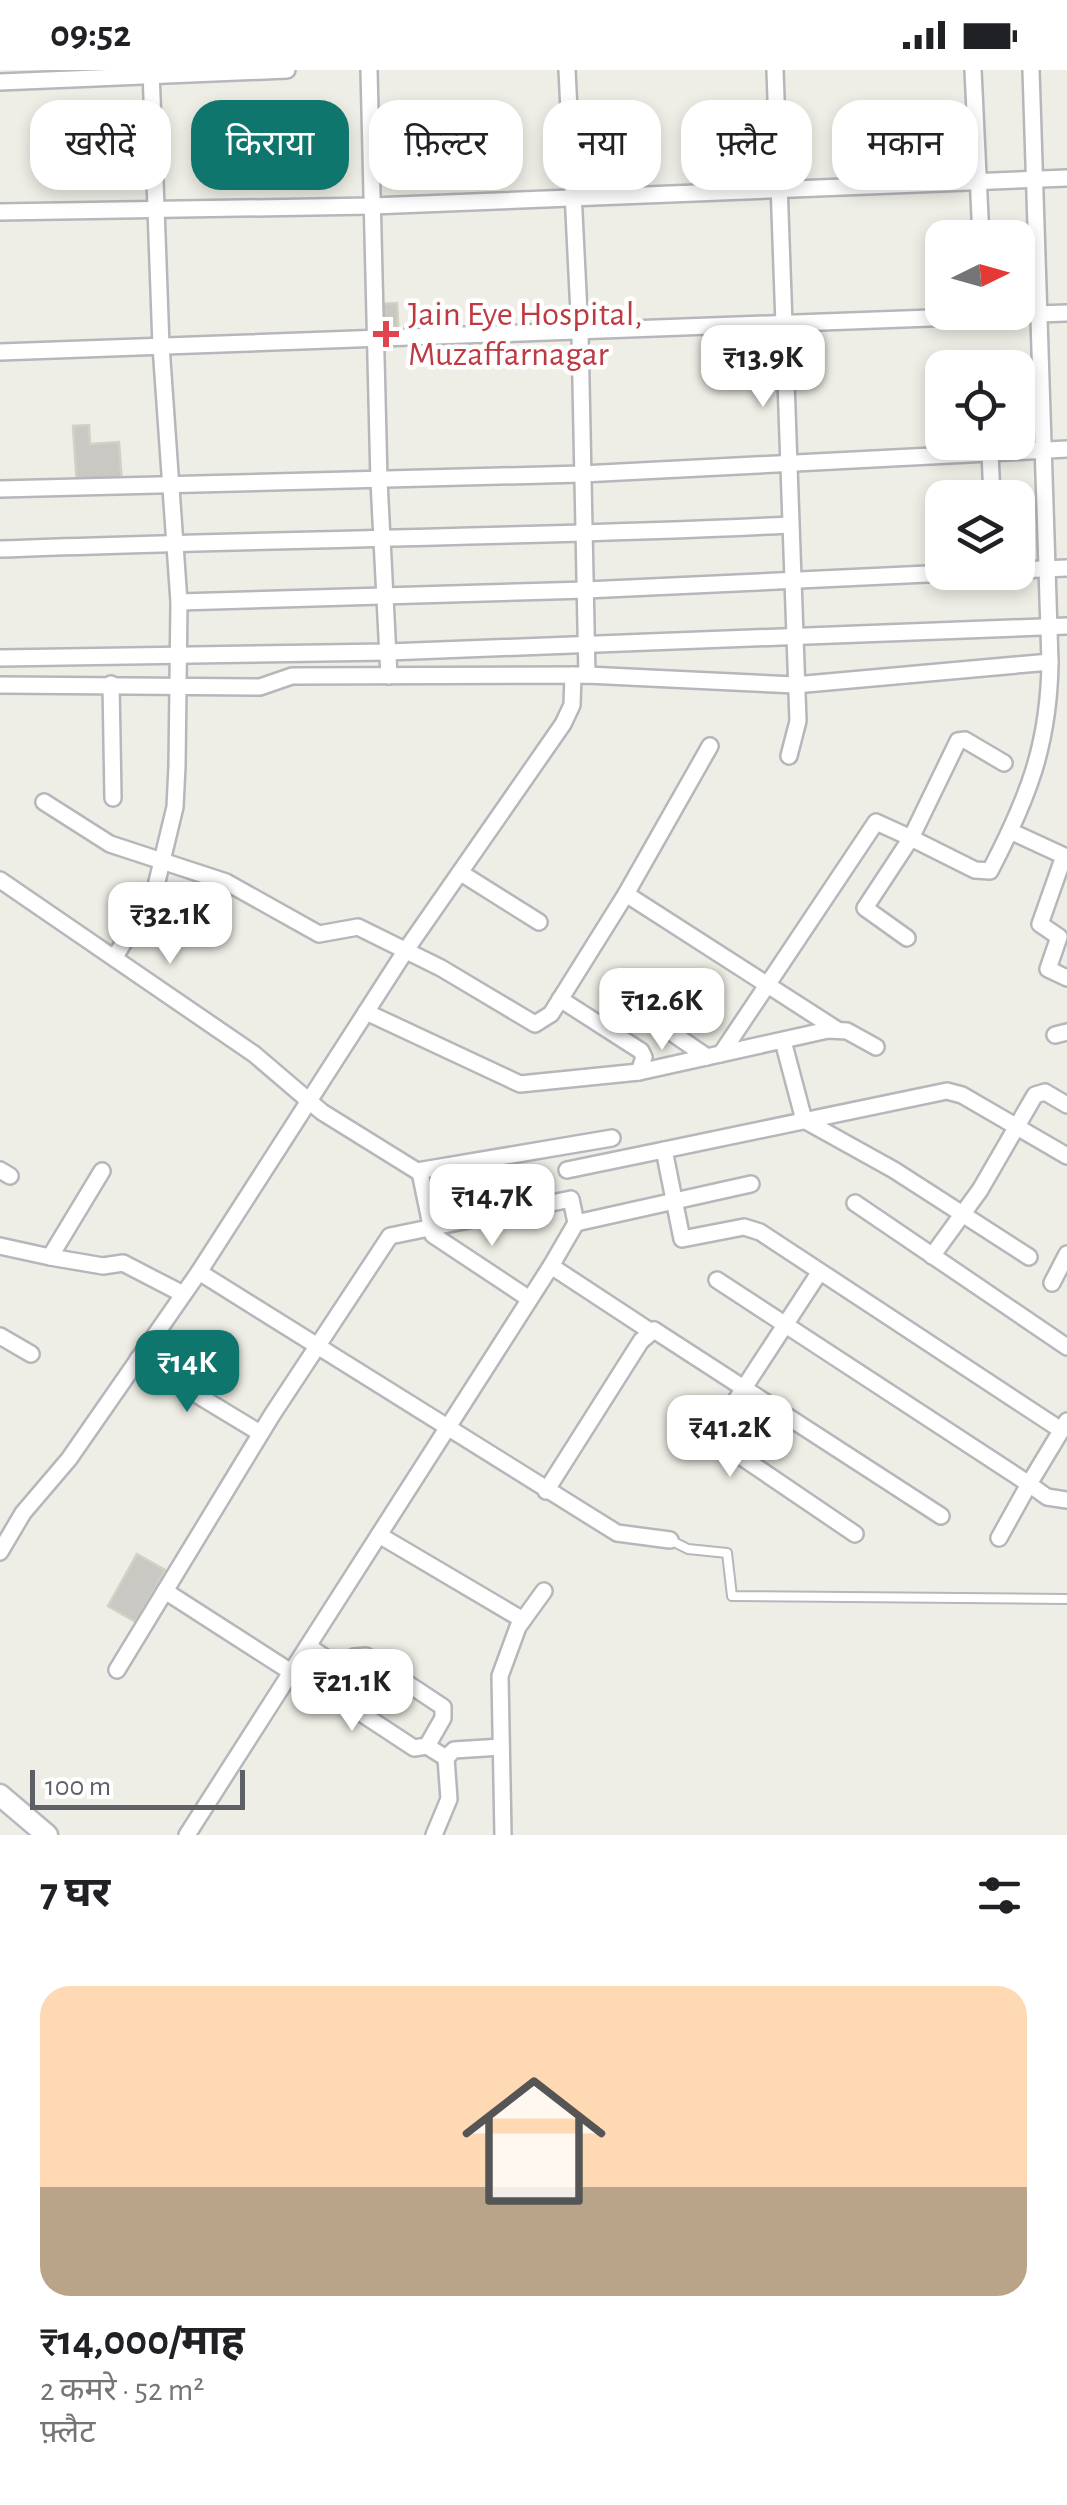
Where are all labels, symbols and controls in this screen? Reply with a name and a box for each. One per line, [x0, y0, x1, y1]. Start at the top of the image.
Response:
text: 09:52 [50, 16, 131, 54]
chip: खरीदें [30, 100, 171, 190]
chip: किराया [191, 100, 349, 190]
chip: फ़िल्टर [369, 100, 523, 190]
chip: नया [543, 100, 661, 190]
chip: फ़्लैट [681, 100, 812, 190]
chip: मकान [832, 100, 978, 190]
north arrow [925, 220, 1035, 330]
map controls [925, 220, 1035, 590]
place label: Jain Eye Hospital, Muzaffarnagar [408, 297, 642, 372]
marker: Jain Eye Hospital, Muzaffarnagar [373, 321, 399, 347]
pin: ₹13.9K [682, 325, 844, 410]
text: ₹13.9K [723, 341, 803, 373]
button: locate [925, 350, 1035, 460]
button: layers [925, 480, 1035, 590]
pin: ₹32.1K [89, 882, 251, 967]
text: ₹32.1K [130, 898, 210, 930]
pin: ₹12.6K [581, 968, 743, 1053]
text: ₹12.6K [621, 984, 703, 1016]
pin: ₹14.7K [411, 1164, 573, 1249]
text: ₹14.7K [452, 1180, 532, 1212]
pin: ₹14K [128, 1330, 246, 1415]
text: ₹14K [157, 1346, 217, 1378]
pin: ₹41.2K [649, 1395, 811, 1480]
text: ₹41.2K [689, 1411, 771, 1443]
pin: ₹21.1K [271, 1649, 433, 1734]
text: ₹21.1K [313, 1665, 391, 1697]
scale bar [30, 1765, 245, 1810]
text: 100 m [45, 1773, 111, 1801]
icon: filters [972, 1868, 1027, 1923]
text: 7 घर [40, 1872, 110, 1914]
icon: home [444, 2051, 624, 2231]
text: ₹14,000/माह [40, 2320, 245, 2362]
text: 2 कमरे · 52 m² [40, 2374, 205, 2406]
text: फ़्लैट [40, 2416, 95, 2448]

